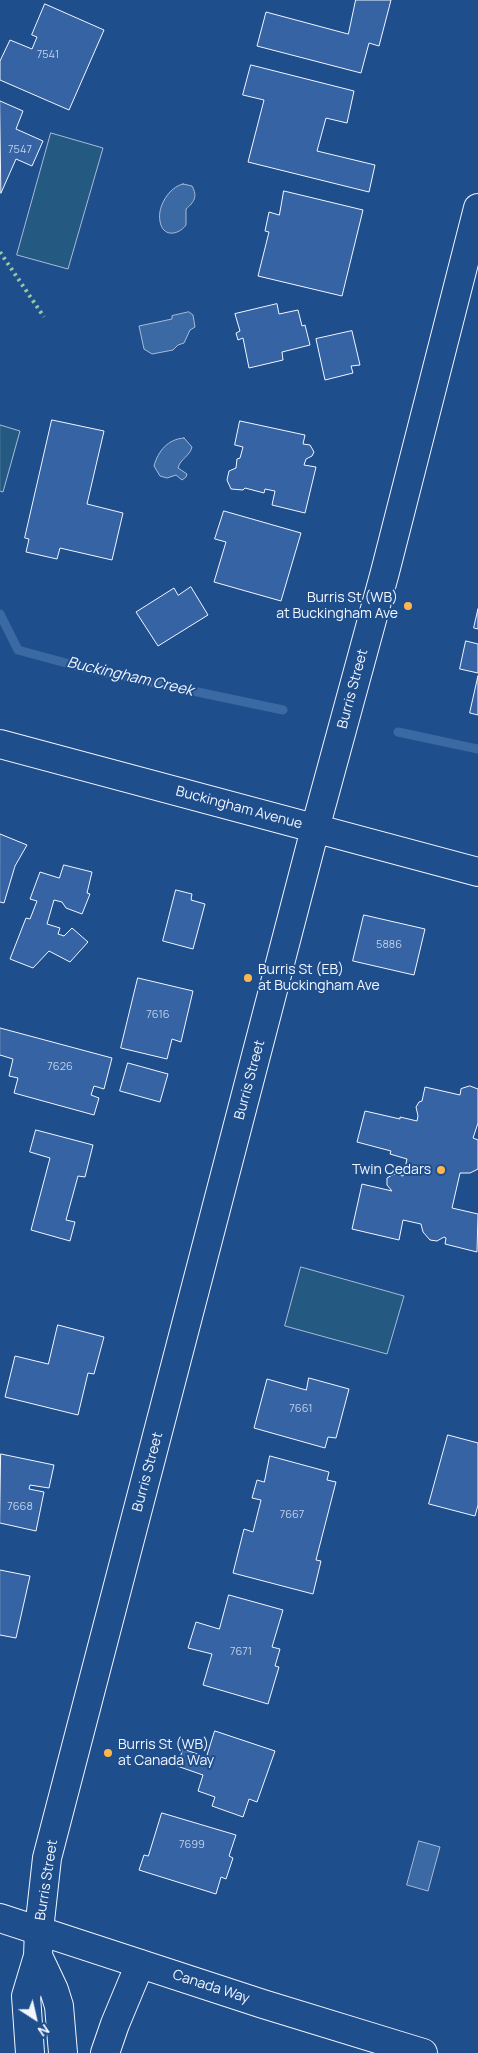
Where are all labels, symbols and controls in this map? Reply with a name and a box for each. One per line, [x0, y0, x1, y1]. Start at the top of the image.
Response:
house number: 7541 [37, 48, 59, 62]
house number: 7547 [8, 143, 32, 157]
place label: Burris St (WB) at Buckingham Ave [276, 590, 398, 622]
marker: Burris St (WB) at Buckingham Ave [402, 600, 414, 612]
street label: Burris Street [334, 647, 372, 731]
water label: Buckingham Creek [65, 654, 195, 700]
street label: Buckingham Avenue [174, 783, 304, 833]
house number: 5886 [376, 938, 402, 952]
place label: Burris St (EB) at Buckingham Ave [258, 962, 380, 994]
marker: Burris St (EB) at Buckingham Ave [242, 972, 254, 984]
house number: 7616 [146, 1008, 170, 1022]
street label: Burris Street [231, 1038, 269, 1122]
house number: 7626 [47, 1060, 73, 1074]
place label: Twin Cedars [352, 1162, 431, 1178]
marker: Twin Cedars [435, 1164, 447, 1176]
house number: 7661 [289, 1402, 313, 1416]
street label: Burris Street [129, 1430, 167, 1514]
house number: 7668 [7, 1500, 33, 1514]
house number: 7667 [280, 1508, 304, 1522]
house number: 7671 [230, 1645, 252, 1659]
place label: Burris St (WB) at Canada Way [118, 1737, 214, 1770]
marker: Burris St (WB) at Canada Way [102, 1747, 114, 1759]
street label: Burris Street [32, 1838, 62, 1922]
house number: 7699 [179, 1838, 205, 1852]
street label: Canada Way [170, 1967, 252, 2007]
north arrow [10, 1993, 60, 2043]
text: N [34, 2020, 53, 2041]

